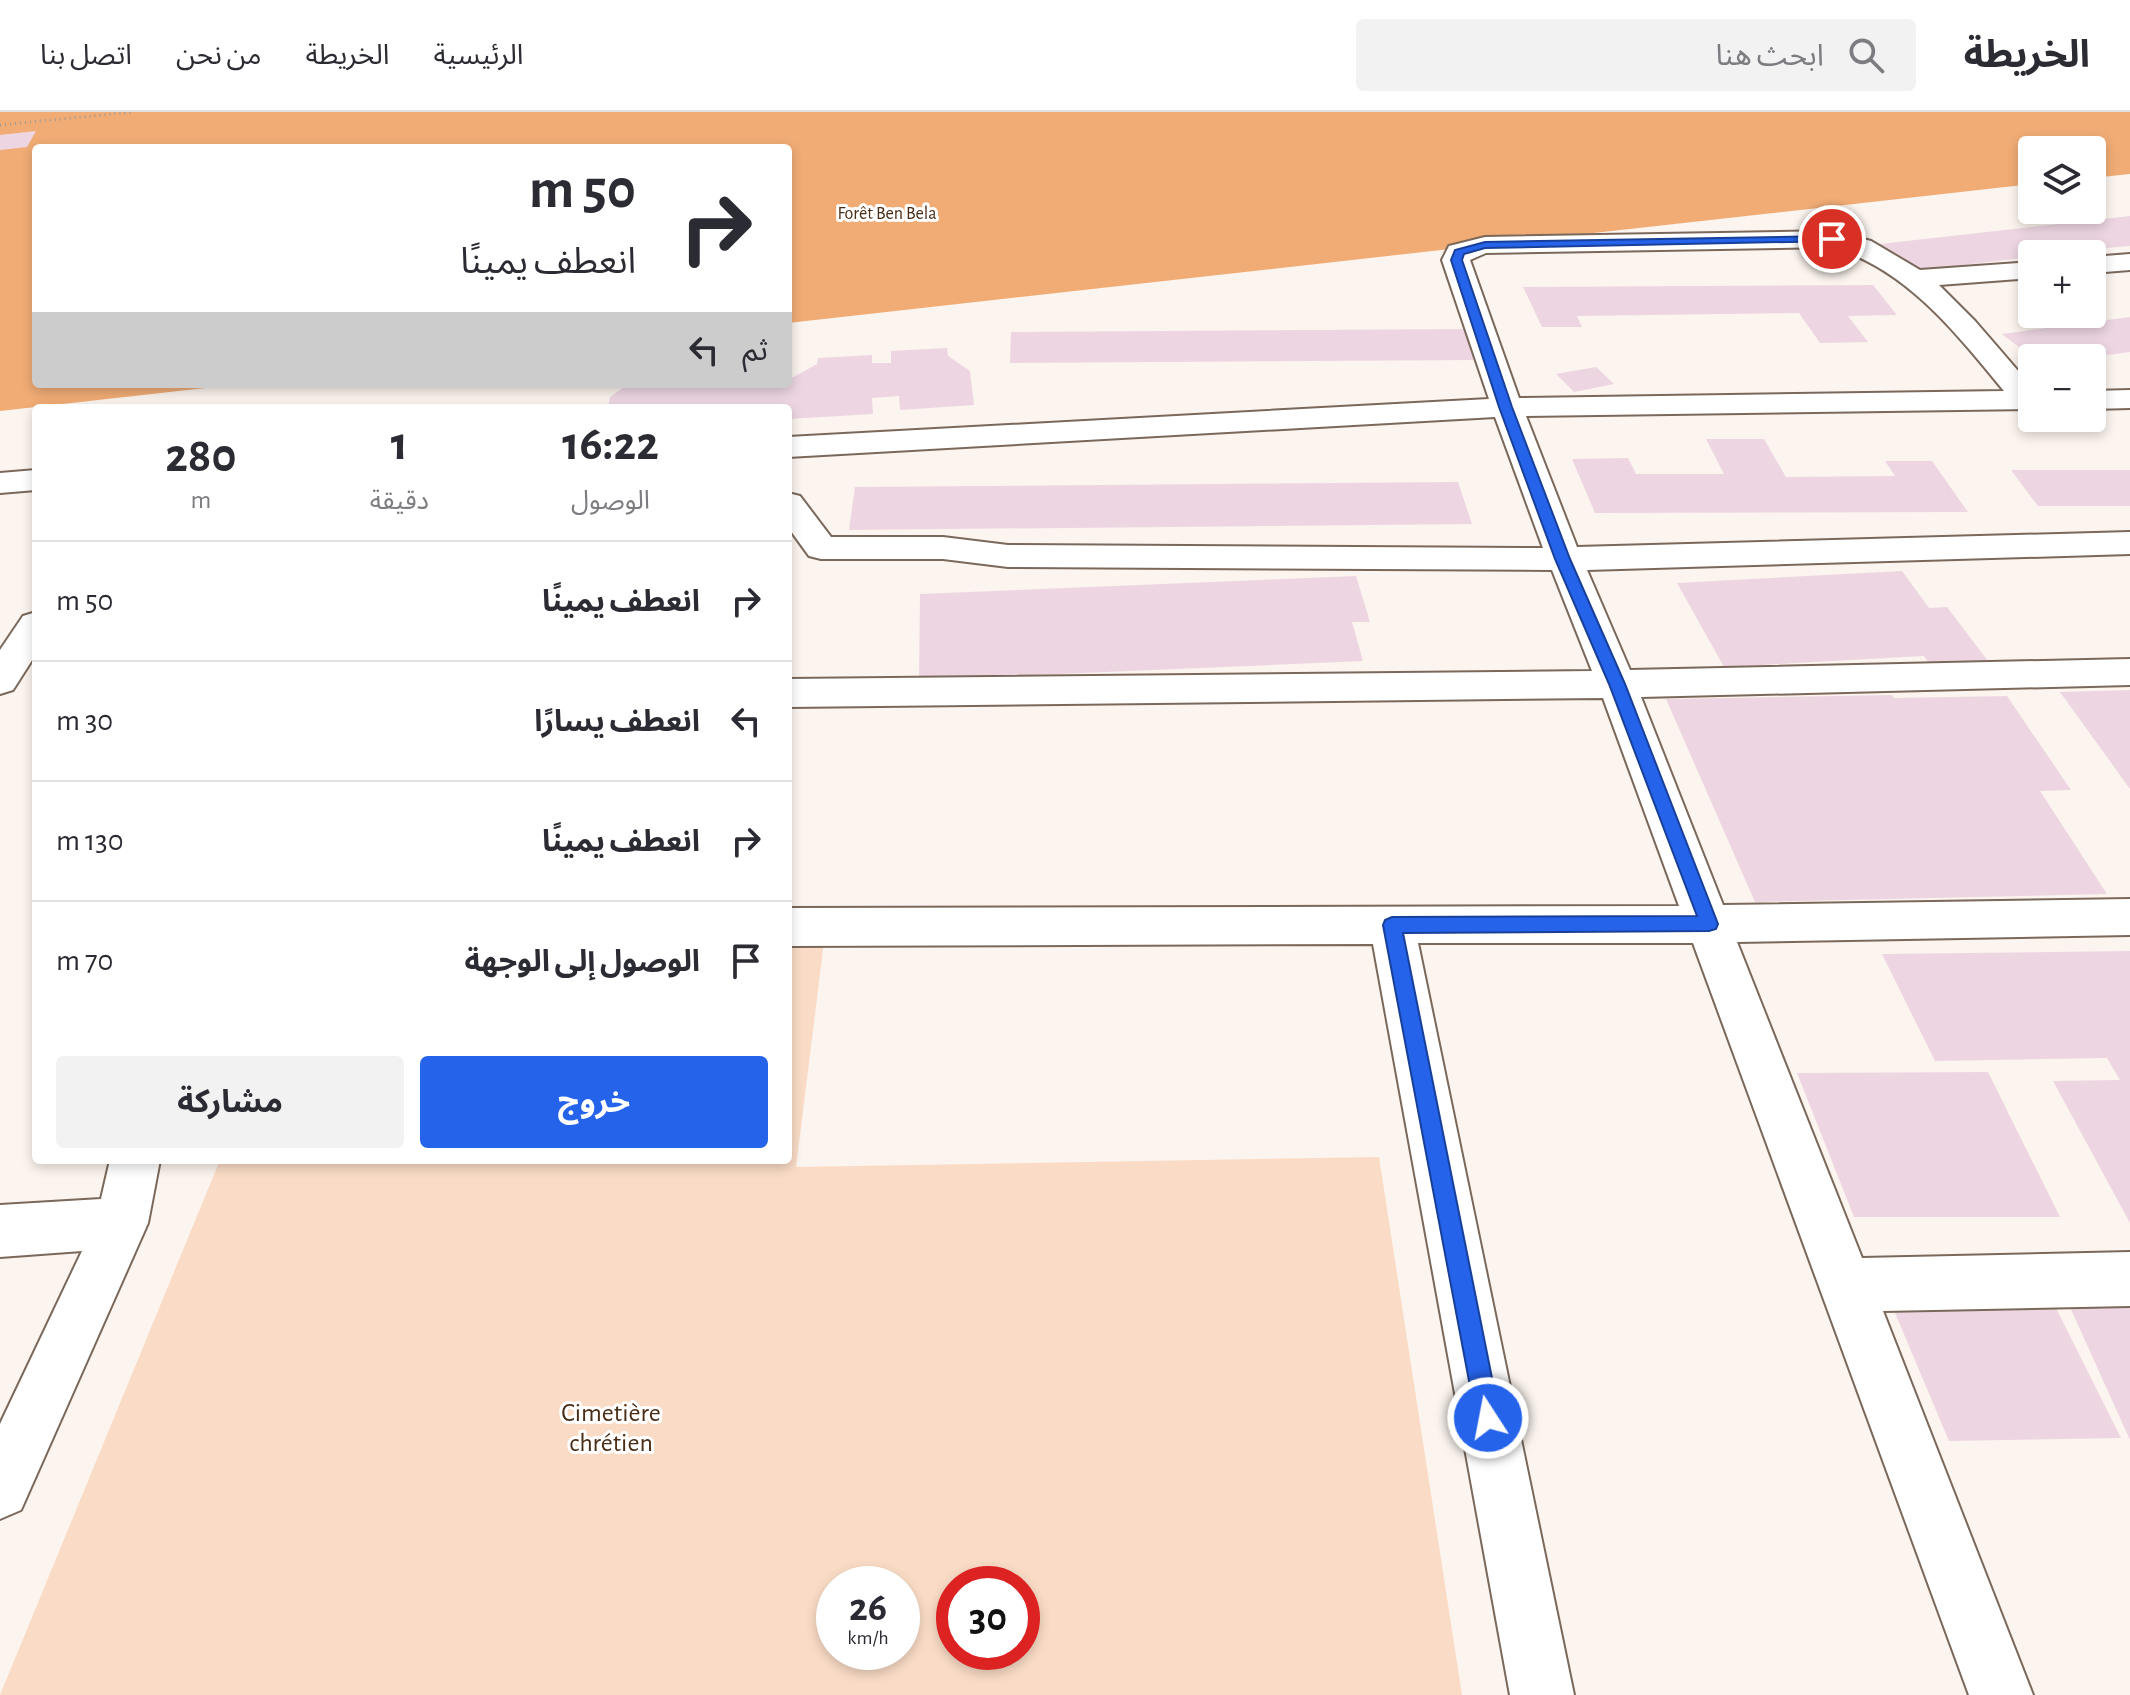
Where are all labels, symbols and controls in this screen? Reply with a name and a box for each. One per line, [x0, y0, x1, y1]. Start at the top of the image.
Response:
search box [1356, 19, 1916, 91]
icon: search [1844, 33, 1888, 77]
text: الخريطة [1964, 37, 2090, 75]
text: ابحث هنا [1715, 41, 1824, 71]
text: اتصل بنا [40, 42, 132, 70]
text: من نحن [176, 42, 262, 70]
text: الخريطة [306, 42, 389, 70]
text: الرئيسية [433, 42, 523, 70]
map controls [2018, 136, 2106, 432]
button: layers [2018, 136, 2106, 224]
text: 50 m [529, 162, 636, 218]
icon: right [664, 176, 768, 280]
park label: Forêt Ben Bela [837, 205, 937, 223]
pin [1798, 205, 1866, 273]
icon: arrive [1810, 217, 1854, 261]
button: + [2018, 240, 2106, 328]
text: انعطف يمينًا [460, 244, 636, 280]
icon: left [682, 328, 726, 372]
text: ثم [742, 336, 768, 366]
button: − [2018, 344, 2106, 432]
text: 1 [391, 421, 408, 469]
text: 16:22 [562, 421, 659, 469]
text: 280 [165, 433, 237, 481]
text: m [190, 487, 211, 513]
text: دقيقة [370, 488, 429, 514]
text: الوصول [571, 488, 650, 514]
icon: right [724, 579, 768, 623]
text: 50 m [56, 586, 113, 616]
text: انعطف يمينًا [542, 587, 700, 617]
icon: left [724, 699, 768, 743]
text: 30 m [56, 706, 113, 736]
text: انعطف يسارًا [534, 707, 700, 737]
icon: right [724, 819, 768, 863]
text: 130 m [56, 826, 123, 856]
text: انعطف يمينًا [542, 827, 700, 857]
icon: arrive [724, 939, 768, 983]
text: 70 m [56, 946, 113, 976]
text: الوصول إلى الوجهة [464, 947, 700, 977]
button: مشاركة [56, 1056, 404, 1148]
button: خروج [420, 1056, 768, 1148]
position arrow [1446, 1376, 1530, 1460]
park label: Cimetière chrétien [561, 1400, 661, 1456]
speed limit sign: 30 [936, 1566, 1040, 1670]
text: 26 [849, 1588, 887, 1628]
text: km/h [847, 1628, 889, 1648]

